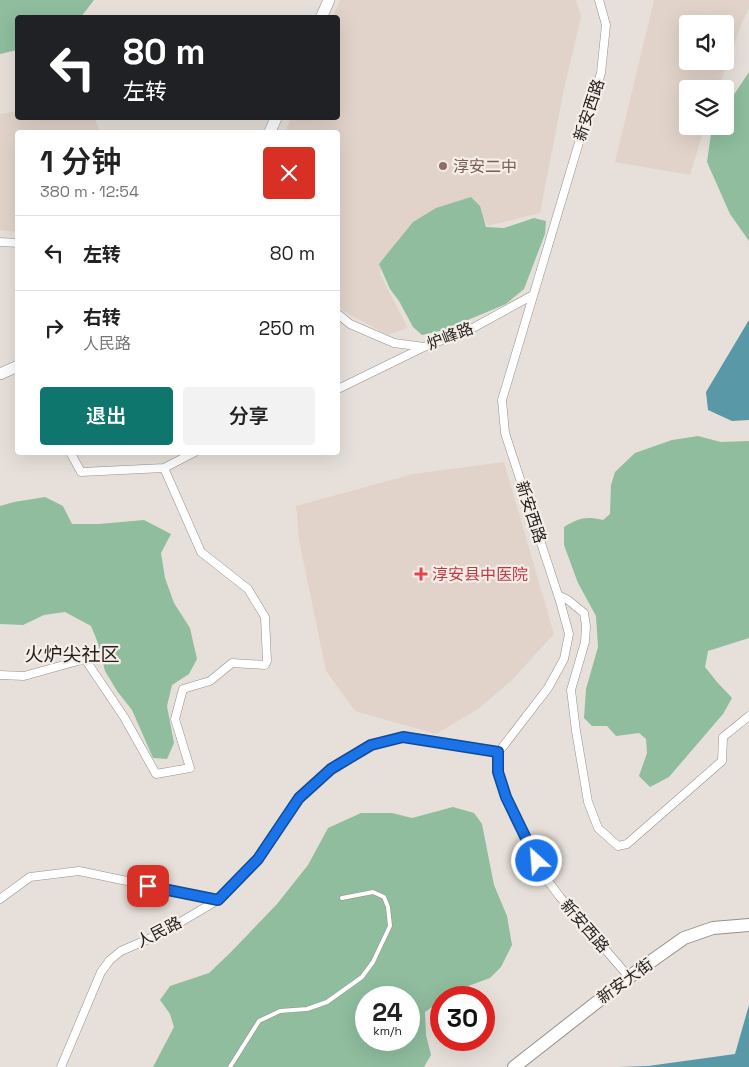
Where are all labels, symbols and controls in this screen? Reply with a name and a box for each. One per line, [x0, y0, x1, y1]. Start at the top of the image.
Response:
map controls [679, 15, 734, 135]
button: sound [679, 15, 734, 70]
text: 80 m [123, 30, 205, 74]
icon: left [40, 35, 105, 100]
street label: 新安西路 [569, 76, 609, 144]
text: 左转 [123, 77, 167, 105]
button: layers [679, 80, 734, 135]
text: 1 分钟 [40, 142, 121, 181]
button: close [263, 147, 315, 199]
place label: 淳安二中 [453, 156, 517, 177]
marker: 淳安二中 [437, 160, 449, 172]
text: 380 m · 12:54 [40, 181, 139, 202]
icon: left [40, 239, 68, 267]
text: 80 m [270, 241, 315, 266]
text: 左转 [83, 242, 121, 267]
text: 右转 [83, 305, 121, 330]
icon: right [40, 314, 68, 342]
text: 250 m [259, 316, 315, 341]
street label: 炉峰路 [424, 318, 476, 354]
text: 人民路 [83, 333, 131, 354]
button: 退出 [40, 387, 173, 445]
button: 分享 [183, 387, 315, 445]
street label: 新安西路 [511, 478, 551, 546]
place label: 淳安县中医院 [432, 564, 528, 585]
marker: 淳安县中医院 [414, 567, 428, 581]
district label: 火炉尖社区 [24, 642, 120, 667]
position arrow [510, 834, 562, 886]
pin [127, 865, 169, 907]
icon: arrive [134, 872, 162, 900]
street label: 新安西路 [556, 895, 614, 957]
street label: 人民路 [133, 912, 185, 952]
street label: 新安大街 [593, 954, 657, 1008]
speed limit sign: 30 [430, 986, 495, 1051]
text: 24 [372, 996, 403, 1028]
text: km/h [373, 1023, 402, 1039]

